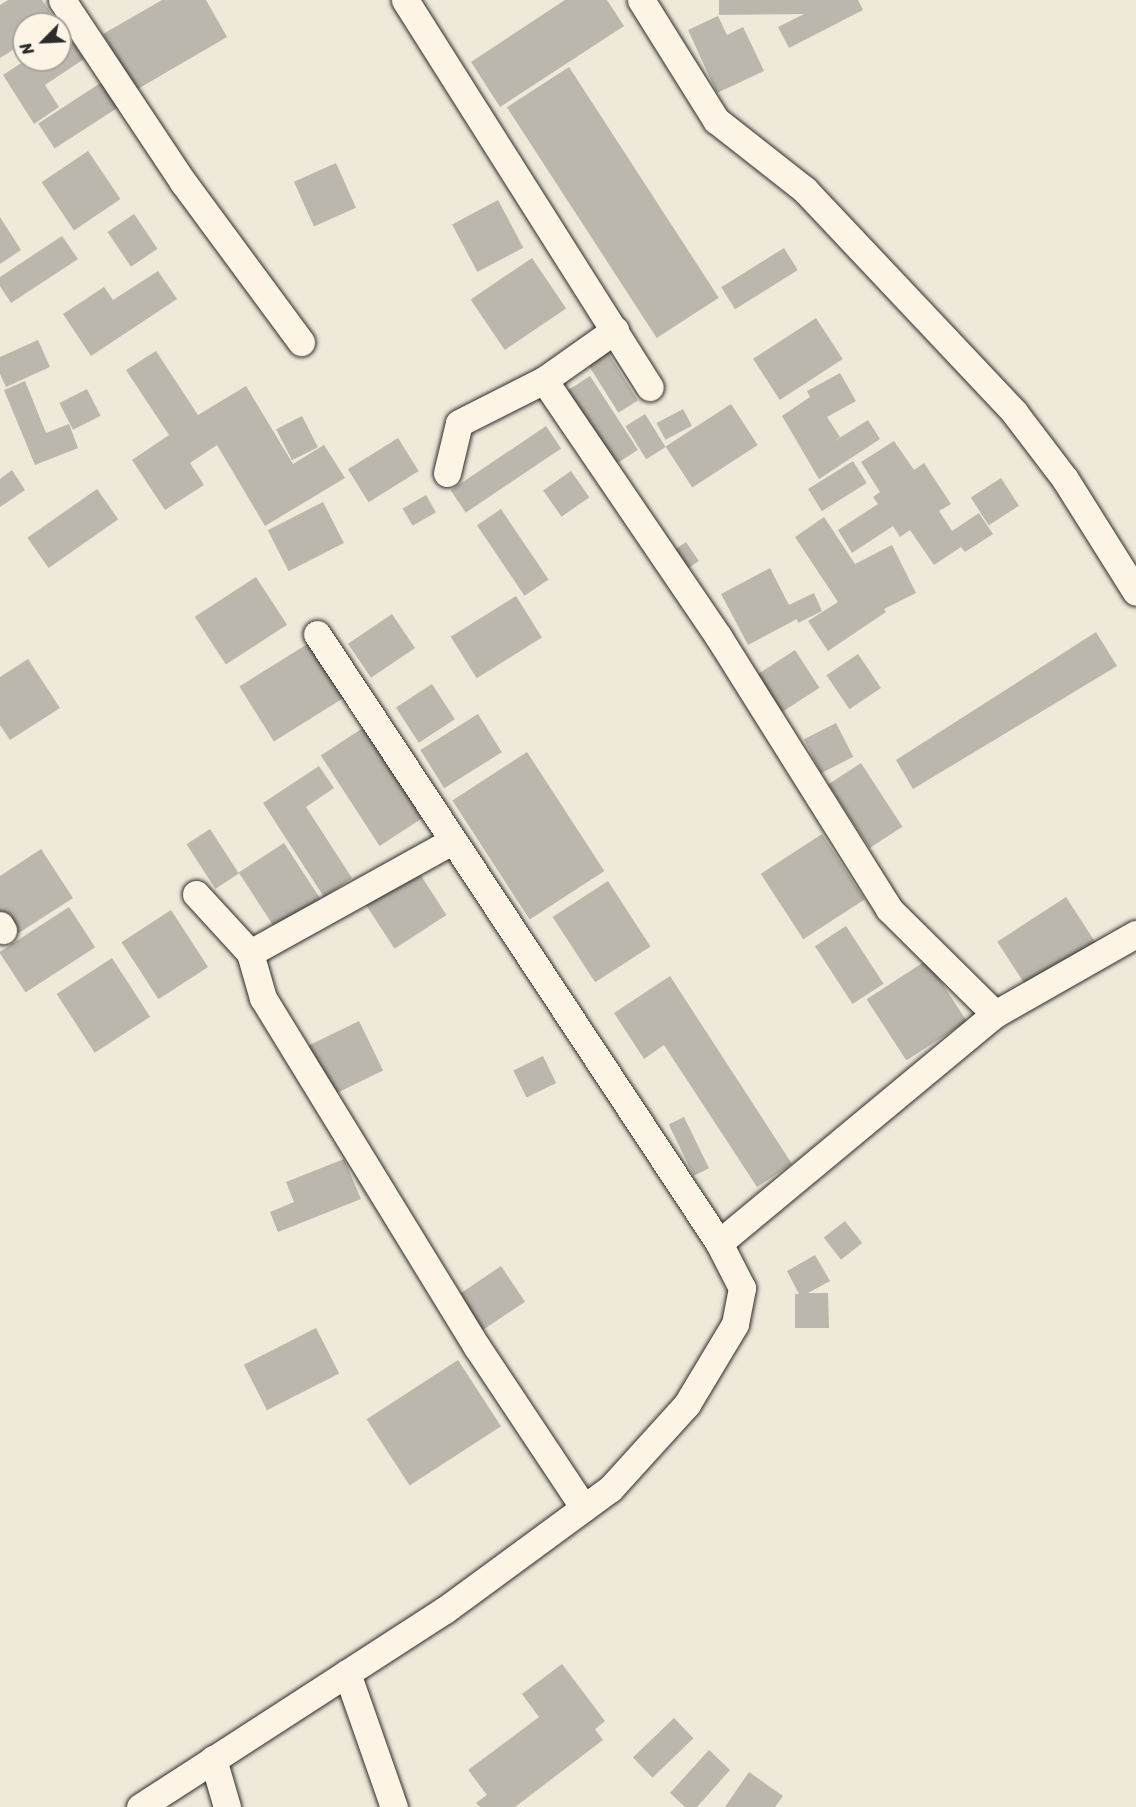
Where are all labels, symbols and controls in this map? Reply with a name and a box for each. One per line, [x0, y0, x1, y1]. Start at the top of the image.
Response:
north arrow [12, 12, 72, 72]
text: N [11, 38, 42, 60]

